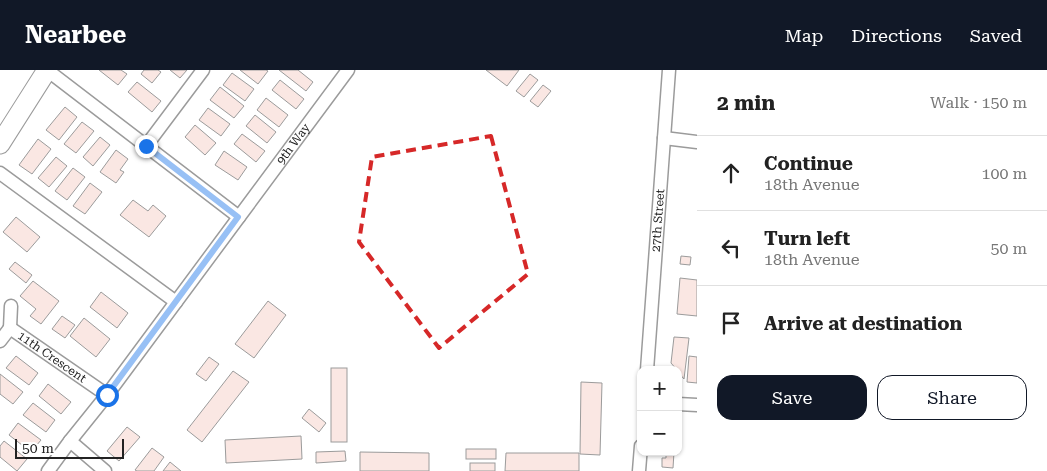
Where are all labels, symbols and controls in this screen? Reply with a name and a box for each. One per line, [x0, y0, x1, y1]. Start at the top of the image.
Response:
text: Nearbee [25, 21, 126, 49]
text: Map [785, 25, 823, 46]
text: Directions [851, 25, 942, 46]
text: Saved [970, 25, 1022, 46]
text: 2 min [717, 91, 775, 115]
text: Walk · 150 m [930, 93, 1027, 112]
street label: 9th Way [274, 120, 313, 167]
route end [135, 135, 158, 158]
text: Continue [764, 152, 853, 175]
icon: ahead [717, 159, 745, 187]
text: 100 m [981, 164, 1027, 183]
text: 18th Avenue [764, 175, 860, 194]
street label: 27th Street [649, 188, 667, 252]
text: Turn left [764, 227, 850, 250]
icon: left [717, 234, 745, 262]
text: 50 m [990, 239, 1027, 258]
text: 18th Avenue [764, 250, 860, 269]
icon: arrive [717, 309, 745, 337]
text: Arrive at destination [764, 312, 962, 335]
street label: 11th Crescent [15, 328, 89, 386]
map controls [637, 366, 682, 456]
button: + [637, 366, 682, 411]
button: Save [717, 375, 867, 420]
button: Share [877, 375, 1027, 420]
route start [96, 384, 119, 407]
button: − [637, 411, 682, 456]
scale bar [15, 436, 124, 459]
text: 50 m [22, 440, 54, 456]

